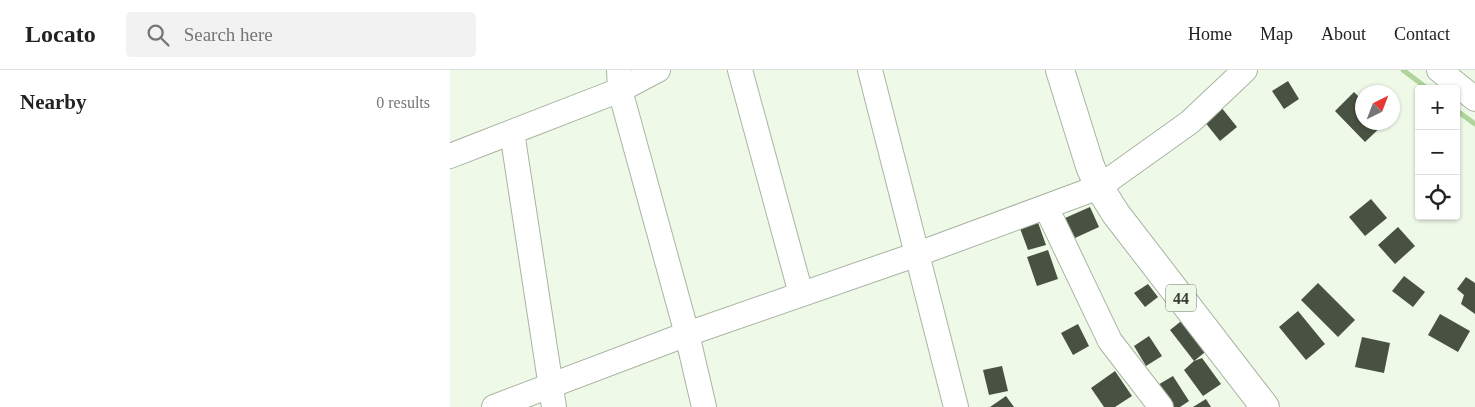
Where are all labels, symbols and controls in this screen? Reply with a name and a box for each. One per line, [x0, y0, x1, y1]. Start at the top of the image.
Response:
search box [126, 12, 476, 57]
text: Locato [25, 21, 96, 47]
icon: search [144, 21, 172, 49]
text: Search here [184, 24, 273, 45]
text: Home [1188, 24, 1232, 44]
text: Map [1260, 24, 1293, 44]
text: About [1321, 24, 1366, 44]
text: Contact [1394, 24, 1450, 44]
north arrow [1355, 85, 1400, 130]
map controls [1415, 85, 1460, 220]
button: + [1415, 85, 1460, 130]
text: Nearby [20, 90, 87, 114]
text: 0 results [376, 94, 430, 111]
button: − [1415, 130, 1460, 175]
button: locate [1415, 175, 1460, 220]
road number: 44 [1166, 284, 1196, 312]

